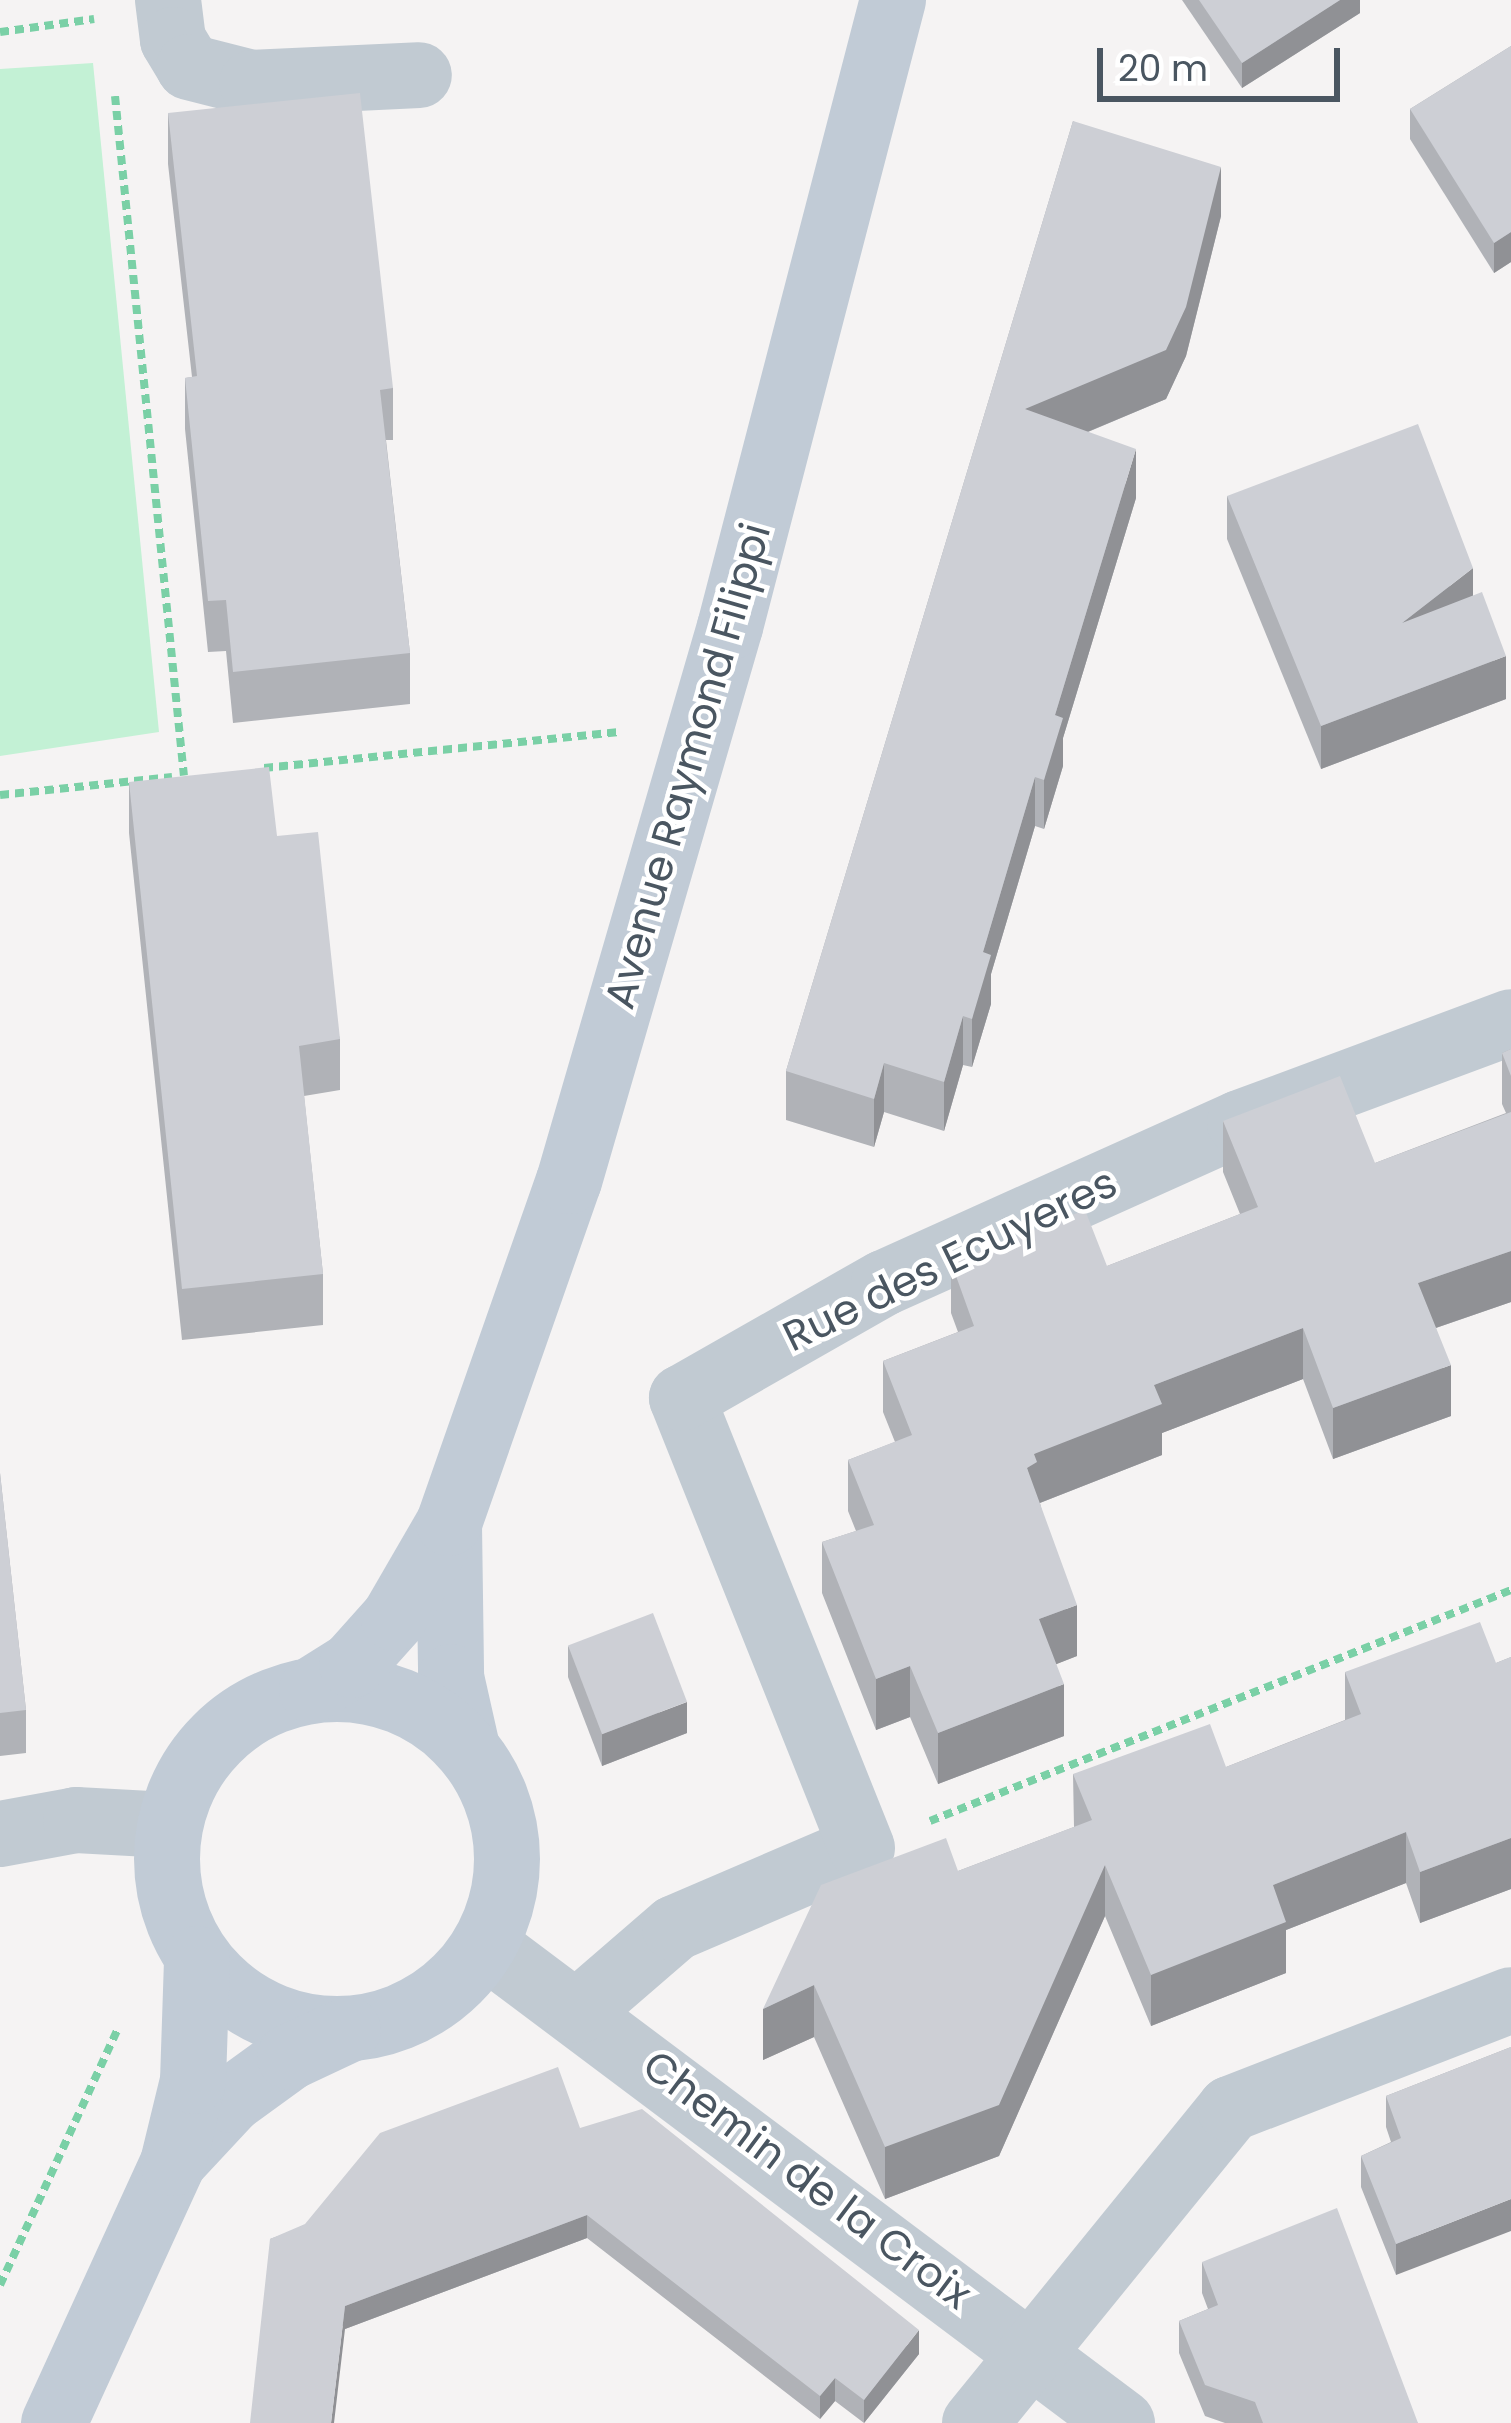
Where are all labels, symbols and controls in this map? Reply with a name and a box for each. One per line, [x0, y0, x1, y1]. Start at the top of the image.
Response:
scale bar [1103, 24, 1346, 98]
text: 20 m [1118, 43, 1208, 94]
street label: Avenue Raymond Filippi [595, 518, 781, 1014]
street label: Rue des Ecuyeres [775, 1157, 1125, 1363]
street label: Chemin de la Croix [633, 2040, 981, 2320]

